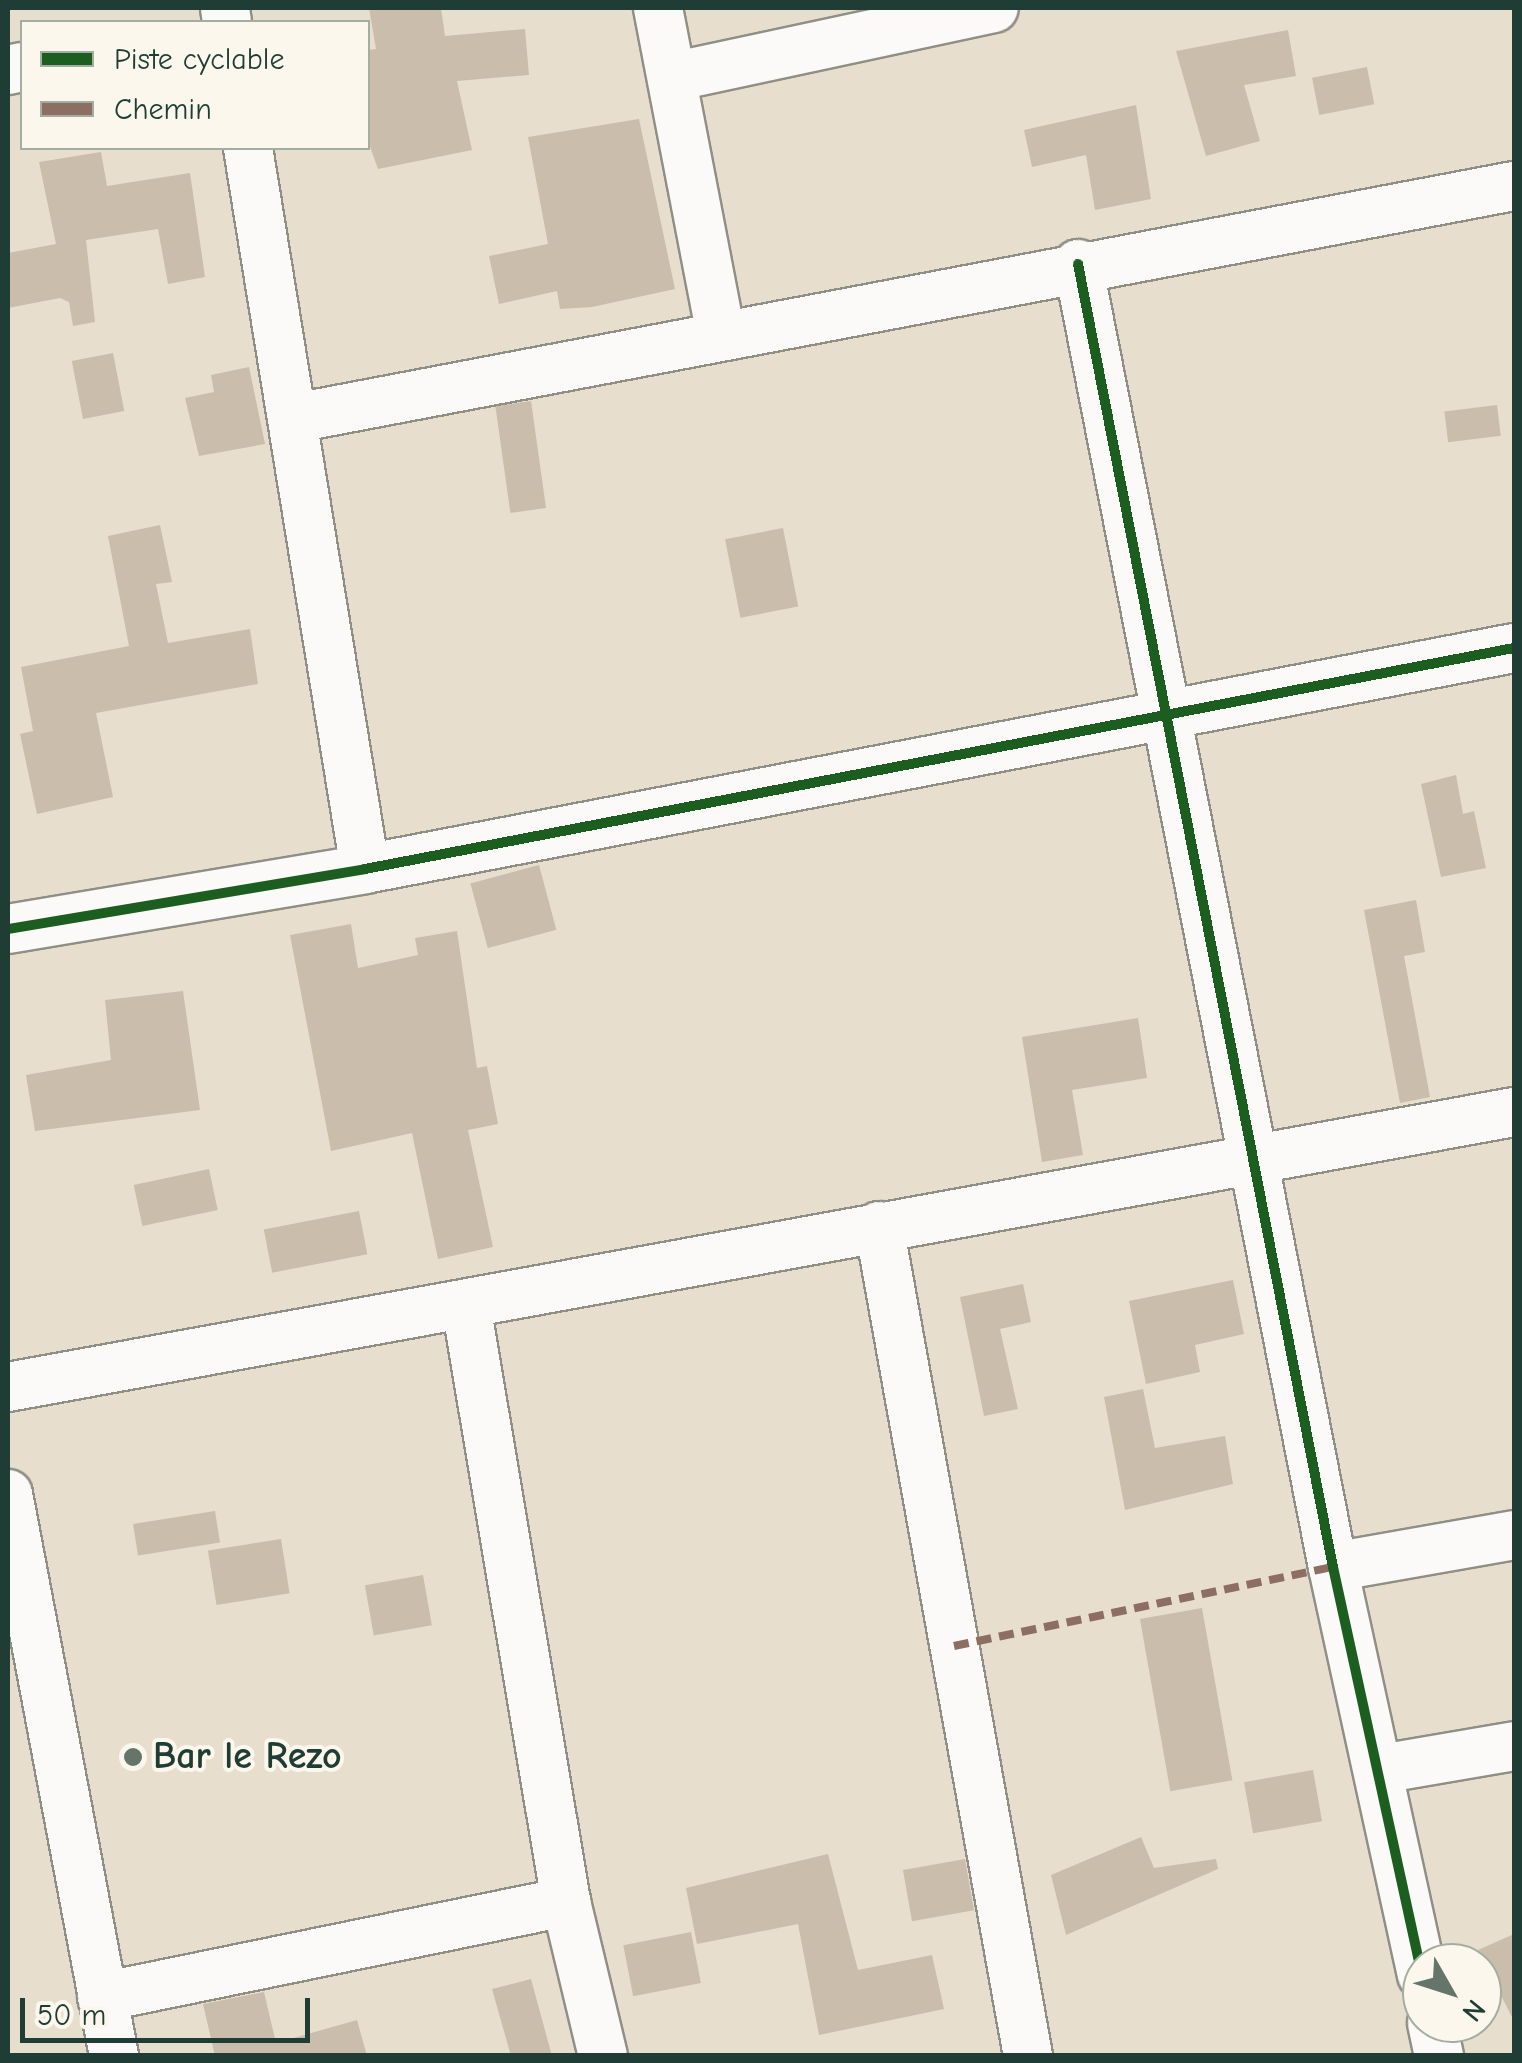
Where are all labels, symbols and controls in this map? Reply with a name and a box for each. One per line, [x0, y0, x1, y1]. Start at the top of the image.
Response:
legend [20, 20, 370, 150]
text: Piste cyclable [114, 42, 284, 77]
text: Chemin [114, 92, 212, 127]
place label: Bar le Rezo [153, 1734, 342, 1780]
marker: Bar le Rezo [122, 1746, 144, 1768]
north arrow [1402, 1943, 1502, 2043]
scale bar [25, 1978, 315, 2040]
text: N [1456, 1993, 1492, 2028]
text: 50 m [37, 1998, 106, 2033]

